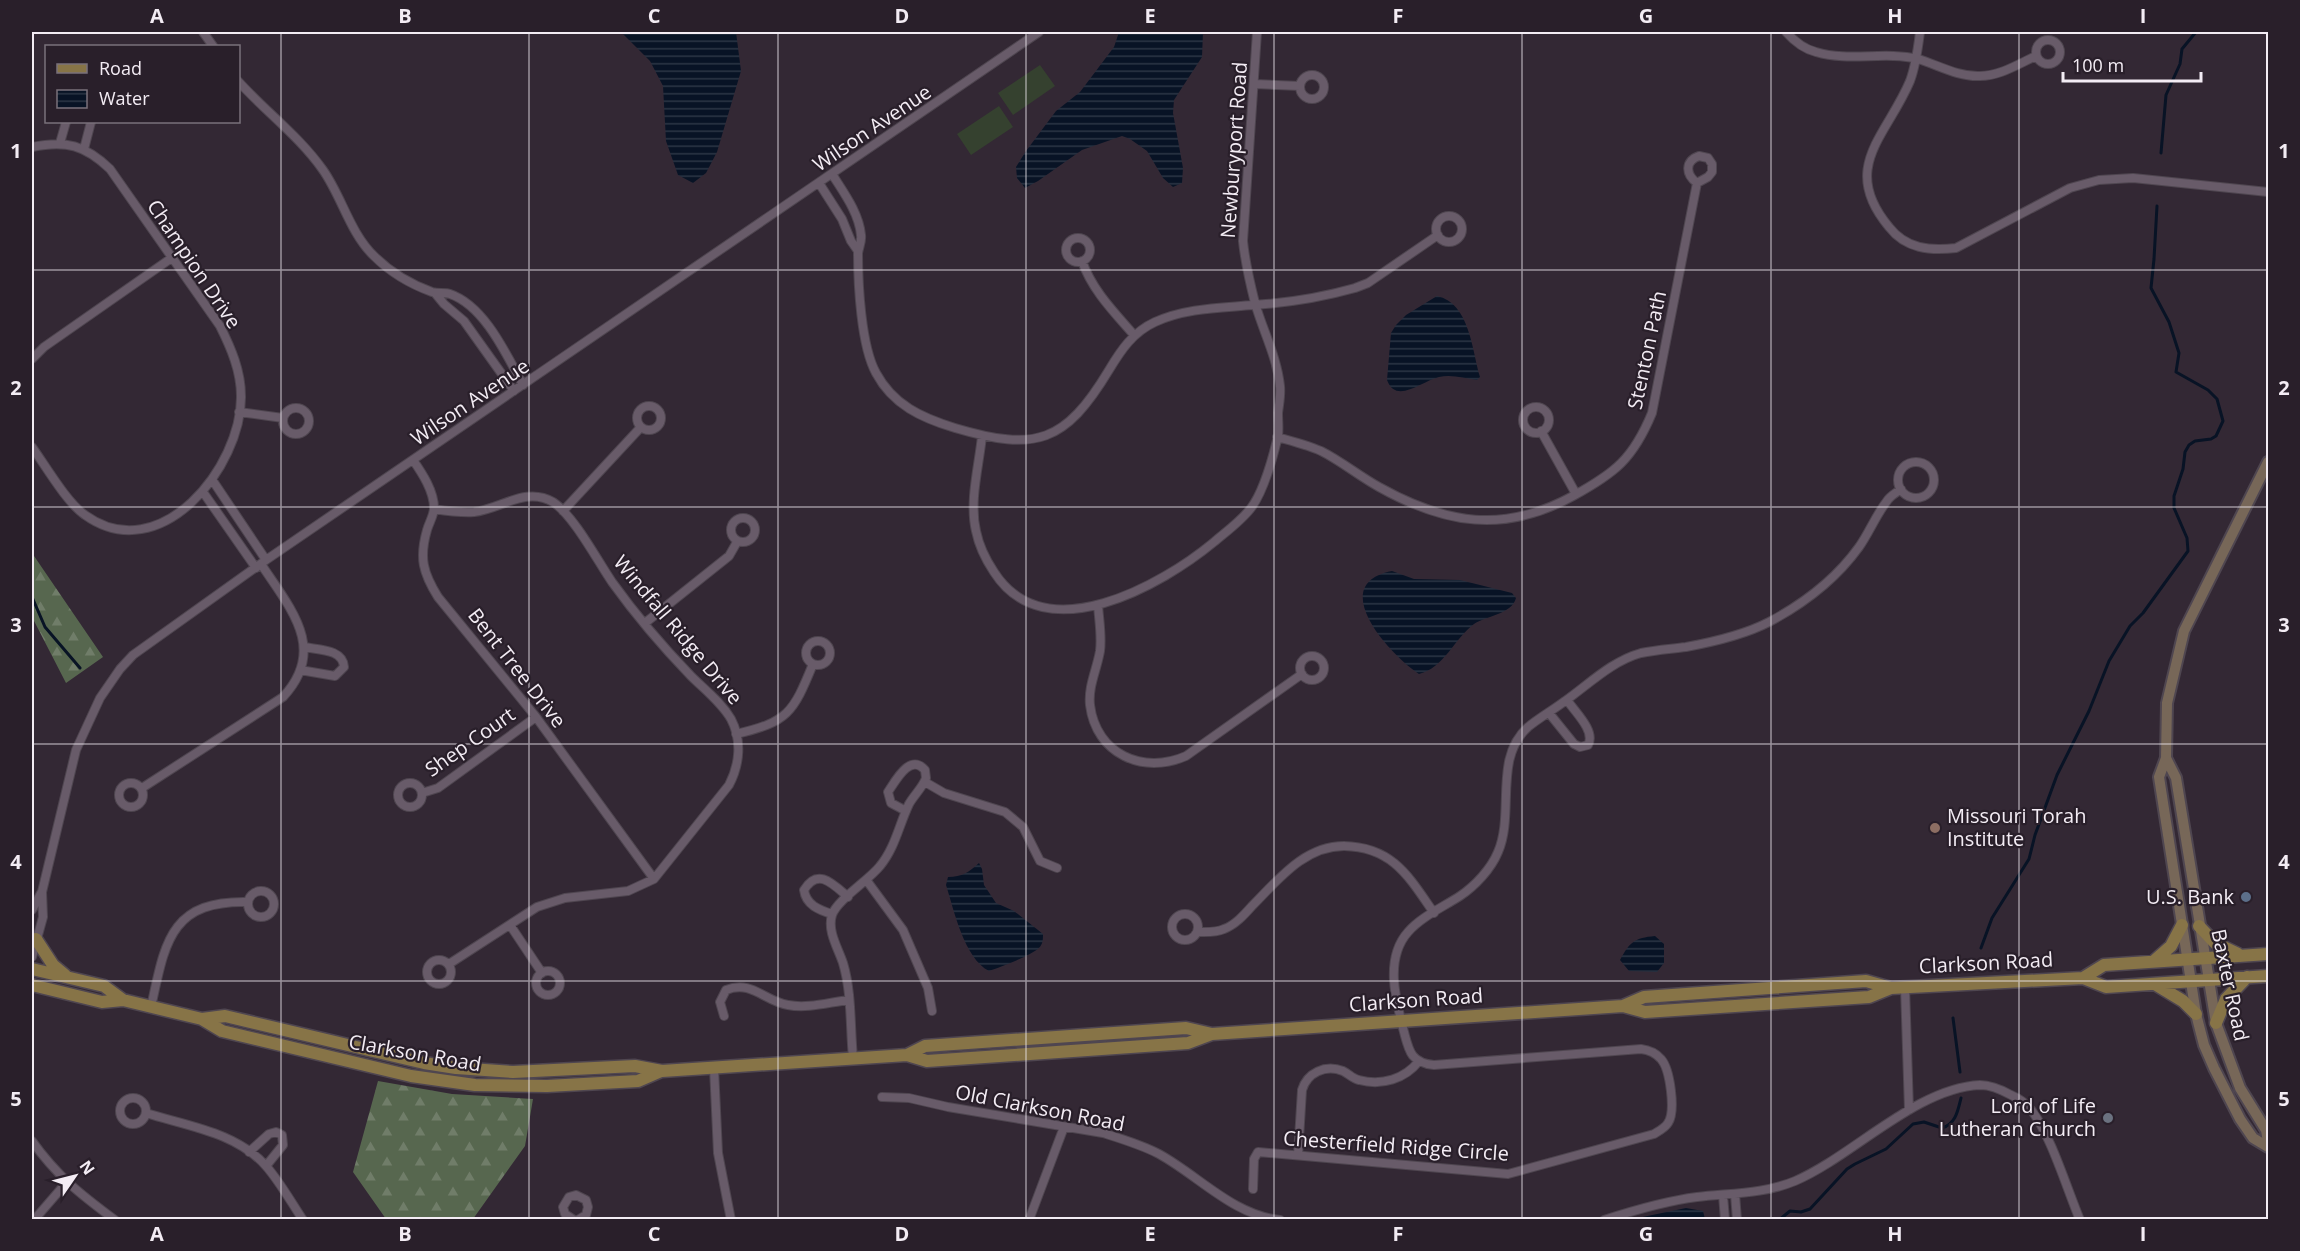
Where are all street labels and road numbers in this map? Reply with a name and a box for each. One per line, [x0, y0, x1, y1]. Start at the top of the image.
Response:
street label: Newburyport Road [1214, 61, 1253, 239]
street label: Wilson Avenue [807, 78, 936, 177]
street label: Champion Drive [141, 194, 248, 334]
street label: Stenton Path [1621, 288, 1672, 412]
street label: Wilson Avenue [405, 352, 534, 451]
street label: Windfall Ridge Drive [608, 549, 749, 710]
street label: Bent Tree Drive [462, 602, 573, 733]
street label: Shep Court [419, 701, 520, 783]
street label: Baxter Road [2205, 926, 2256, 1043]
street label: Clarkson Road [1918, 946, 2054, 979]
street label: Clarkson Road [1348, 981, 1484, 1018]
street label: Clarkson Road [347, 1028, 484, 1077]
street label: Old Clarkson Road [953, 1078, 1127, 1137]
street label: Chesterfield Ridge Circle [1282, 1124, 1510, 1167]

